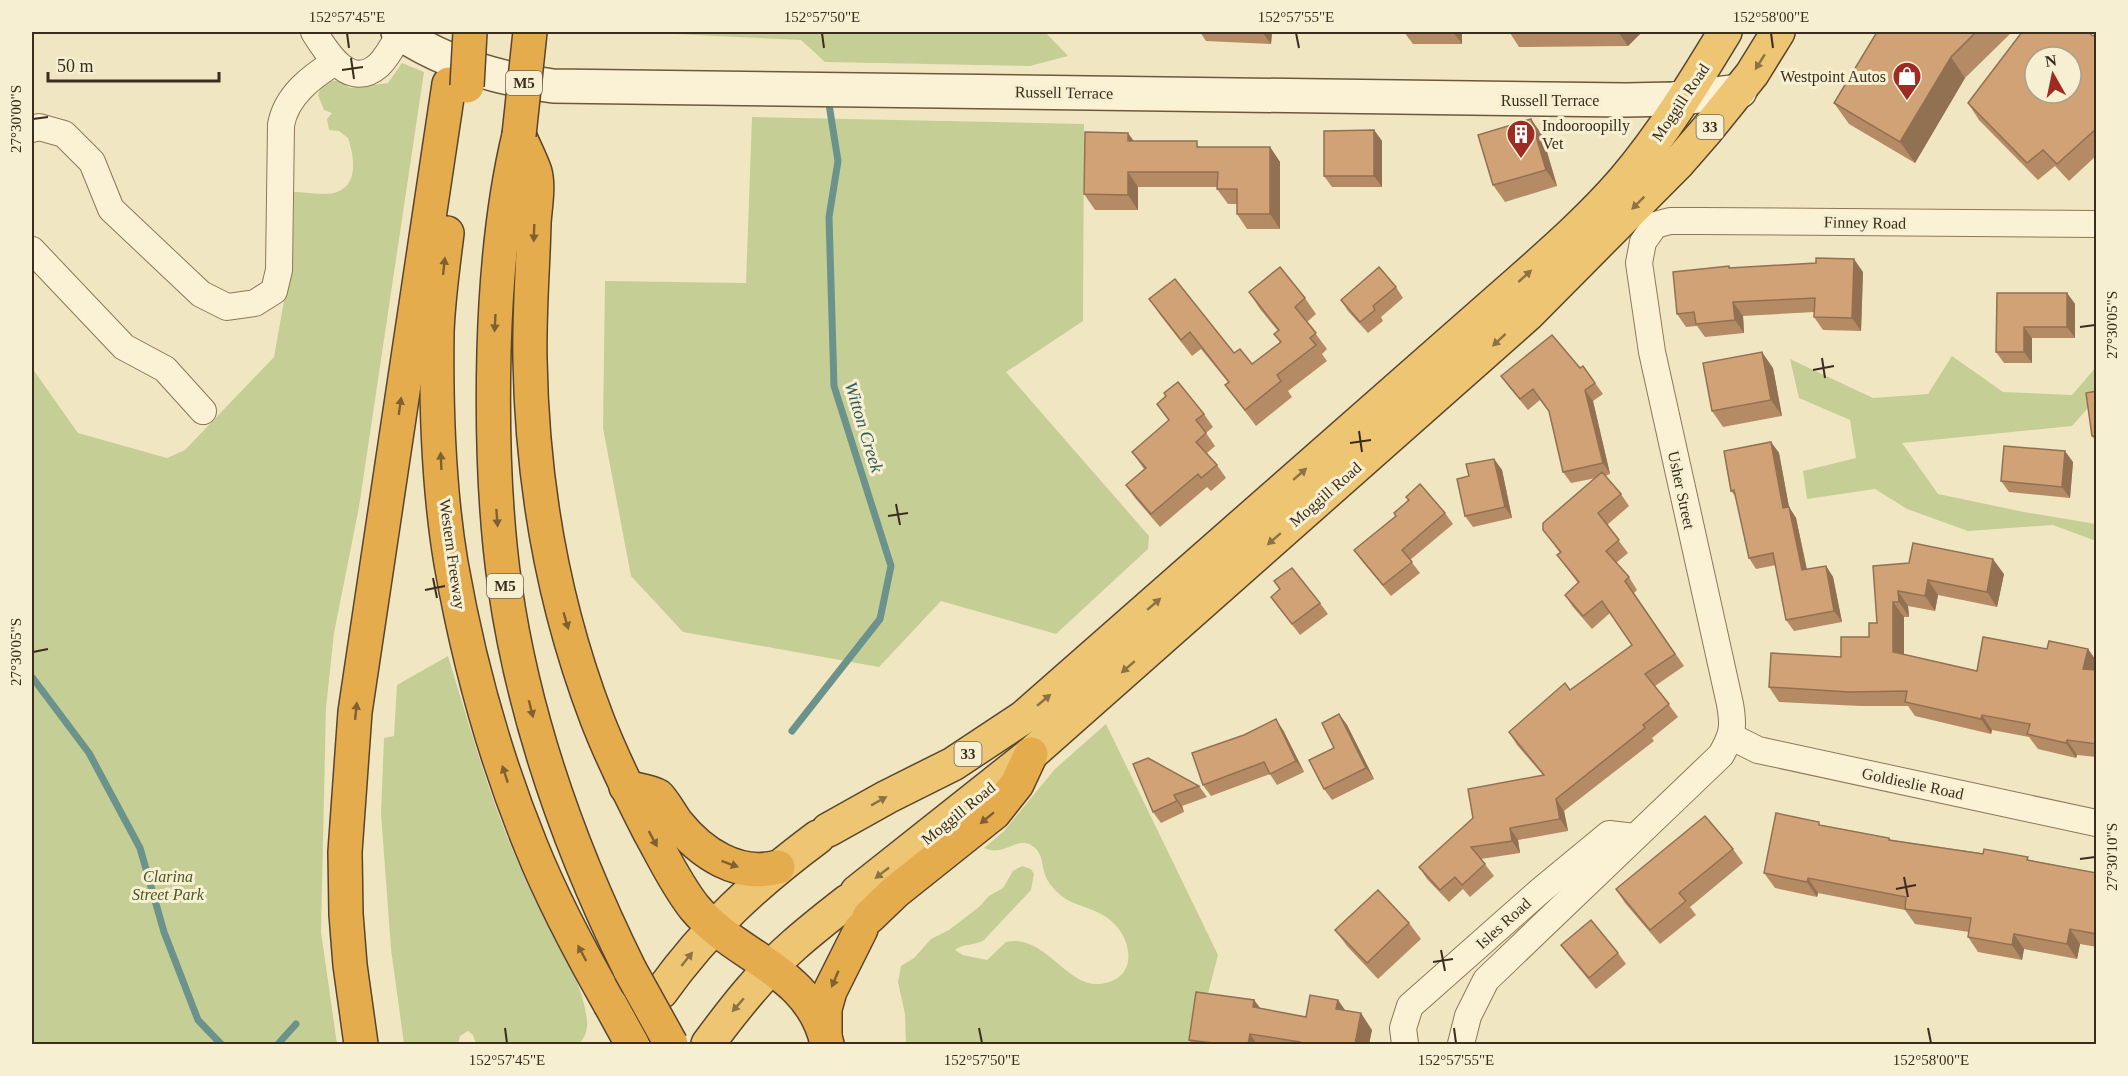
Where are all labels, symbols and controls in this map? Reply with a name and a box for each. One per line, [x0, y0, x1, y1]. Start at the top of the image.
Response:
text: 152°57'45"E [309, 9, 385, 25]
text: 152°57'50"E [784, 9, 860, 25]
text: 152°57'55"E [1258, 9, 1334, 25]
text: 152°58'00"E [1733, 9, 1809, 25]
scale bar [48, 45, 219, 83]
north arrow [2023, 45, 2083, 105]
text: N [2044, 51, 2058, 70]
one-way arrow [1754, 54, 1765, 70]
text: 50 m [57, 56, 94, 76]
street label: Moggill Road [1648, 60, 1713, 145]
shop icon: Westpoint Autos [1891, 60, 1923, 102]
place label: Westpoint Autos [1780, 68, 1886, 86]
road number: M5 [506, 71, 542, 95]
street label: Russell Terrace [1015, 83, 1113, 102]
text: 27°30'00"S [8, 85, 24, 153]
street label: Russell Terrace [1501, 92, 1599, 109]
road number: 33 [1696, 115, 1724, 139]
place label: Indooroopilly Vet [1542, 117, 1630, 152]
building icon: Indooroopilly Vet [1505, 118, 1537, 160]
one-way arrow [1631, 196, 1645, 211]
street label: Finney Road [1824, 213, 1906, 233]
one-way arrow [529, 223, 539, 242]
one-way arrow [439, 256, 449, 275]
one-way arrow [1518, 269, 1533, 283]
text: 27°30'05"S [2104, 291, 2120, 359]
one-way arrow [491, 313, 500, 332]
one-way arrow [1492, 333, 1507, 346]
water label: Witton Creek [841, 379, 888, 476]
one-way arrow [395, 396, 404, 415]
street label: Usher Street [1665, 449, 1698, 531]
one-way arrow [437, 451, 446, 470]
street label: Moggill Road [1286, 459, 1365, 531]
one-way arrow [1292, 468, 1308, 481]
street label: Western Freeway [435, 498, 469, 610]
one-way arrow [492, 508, 502, 527]
one-way arrow [1267, 532, 1282, 545]
road number: M5 [487, 574, 523, 598]
one-way arrow [1146, 598, 1161, 611]
one-way arrow [562, 612, 571, 630]
text: 27°30'05"S [8, 618, 24, 686]
one-way arrow [1121, 660, 1136, 673]
one-way arrow [1036, 694, 1051, 707]
one-way arrow [527, 700, 537, 719]
one-way arrow [351, 702, 361, 721]
road number: 33 [954, 742, 982, 766]
street label: Goldieslie Road [1860, 764, 1965, 803]
one-way arrow [499, 765, 509, 783]
street label: Moggill Road [918, 779, 999, 849]
one-way arrow [870, 796, 887, 806]
one-way arrow [979, 812, 995, 825]
text: 27°30'10"S [2104, 823, 2120, 891]
one-way arrow [649, 830, 658, 847]
one-way arrow [722, 859, 740, 869]
one-way arrow [874, 867, 889, 879]
park label: Clarina Street Park [132, 868, 205, 903]
street label: Isles Road [1473, 895, 1534, 952]
one-way arrow [577, 944, 587, 962]
one-way arrow [680, 951, 693, 967]
one-way arrow [830, 970, 839, 988]
one-way arrow [732, 997, 745, 1012]
text: 152°57'45"E [469, 1052, 545, 1068]
text: 152°57'50"E [944, 1052, 1020, 1068]
text: 152°57'55"E [1418, 1052, 1494, 1068]
text: 152°58'00"E [1893, 1052, 1969, 1068]

